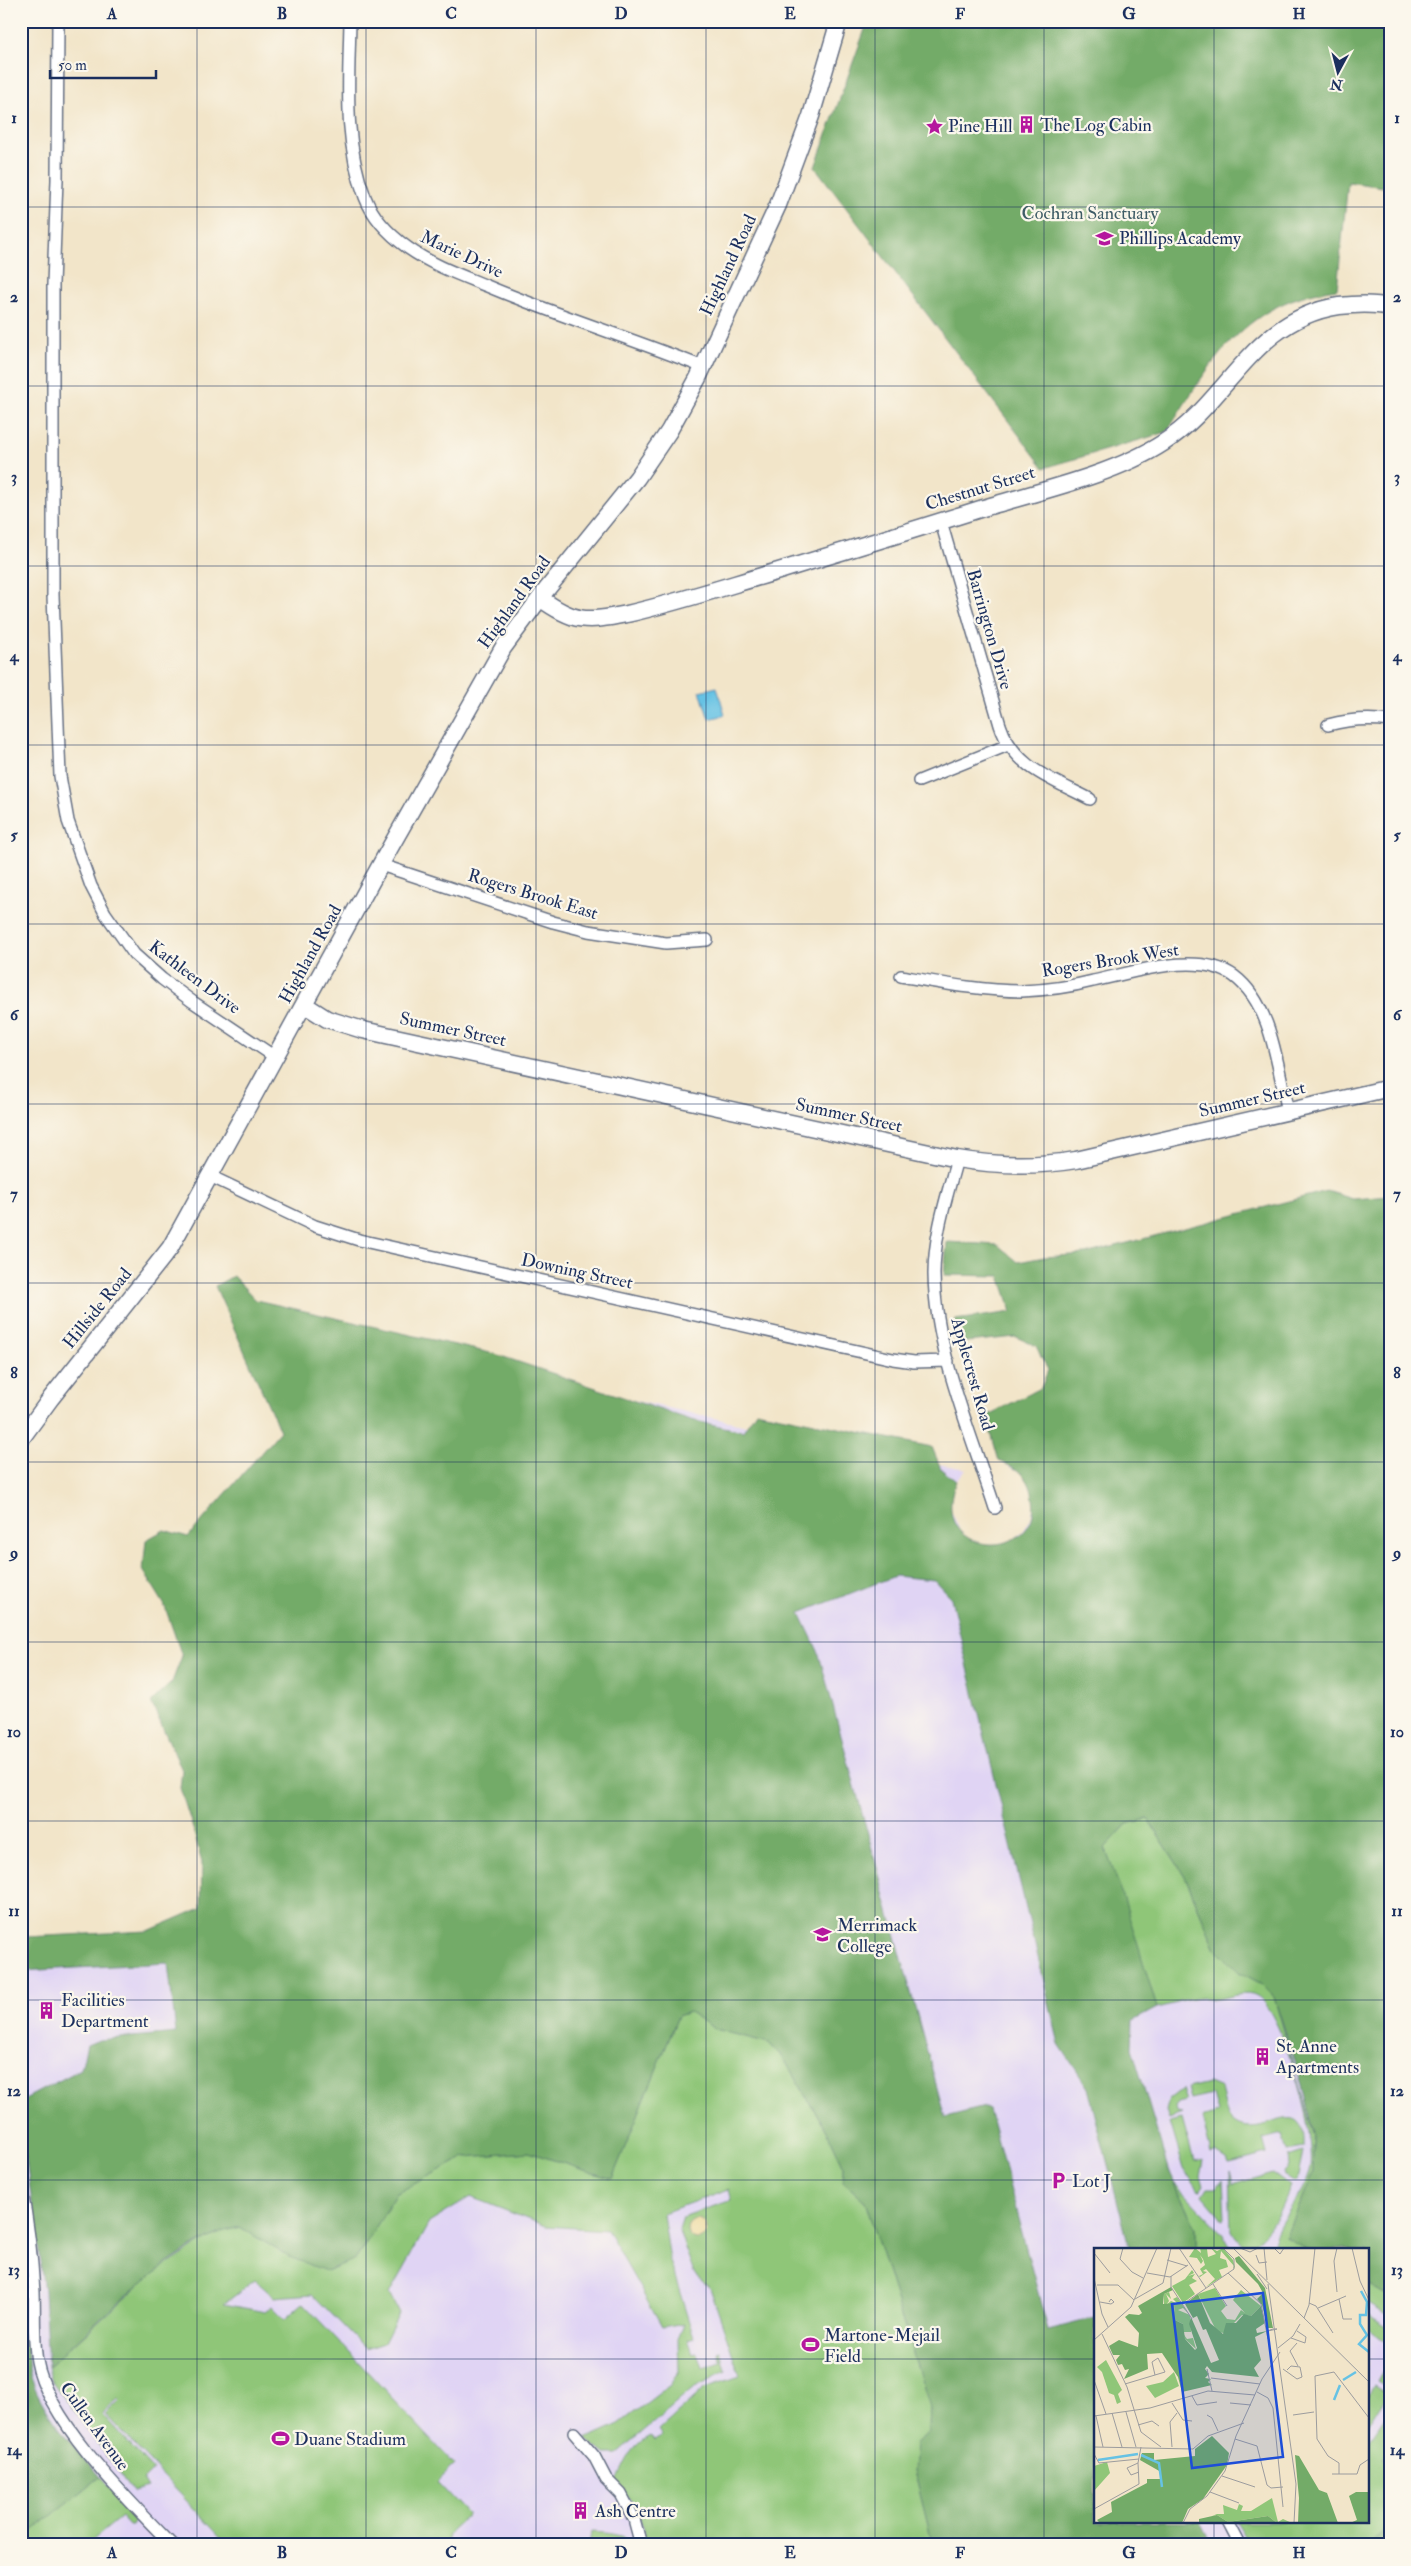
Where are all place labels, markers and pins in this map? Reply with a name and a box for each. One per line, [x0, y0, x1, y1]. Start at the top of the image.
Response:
place label: The Log Cabin [1040, 114, 1152, 137]
place label: Pine Hill [948, 115, 1013, 138]
building icon: The Log Cabin [1016, 115, 1036, 135]
place icon: Pine Hill [924, 116, 944, 136]
place label: Phillips Academy [1119, 227, 1242, 250]
school or university icon: Phillips Academy [1095, 228, 1115, 248]
place label: Merrimack College [837, 1914, 917, 1958]
school or university icon: Merrimack College [813, 1925, 833, 1945]
place label: Facilities Department [61, 1989, 149, 2033]
building icon: Facilities Department [37, 2000, 57, 2020]
place label: St. Anne Apartments [1275, 2035, 1359, 2079]
building icon: St. Anne Apartments [1252, 2046, 1272, 2066]
place label: Lot J [1072, 2170, 1111, 2193]
parking icon: Lot J [1048, 2171, 1068, 2191]
place label: Martone-Mejail Field [824, 2324, 940, 2368]
sports icon: Martone-Mejail Field [800, 2335, 820, 2355]
place label: Duane Stadium [294, 2428, 406, 2451]
sports icon: Duane Stadium [270, 2429, 290, 2449]
place label: Ash Centre [594, 2500, 676, 2523]
building icon: Ash Centre [571, 2501, 591, 2521]

